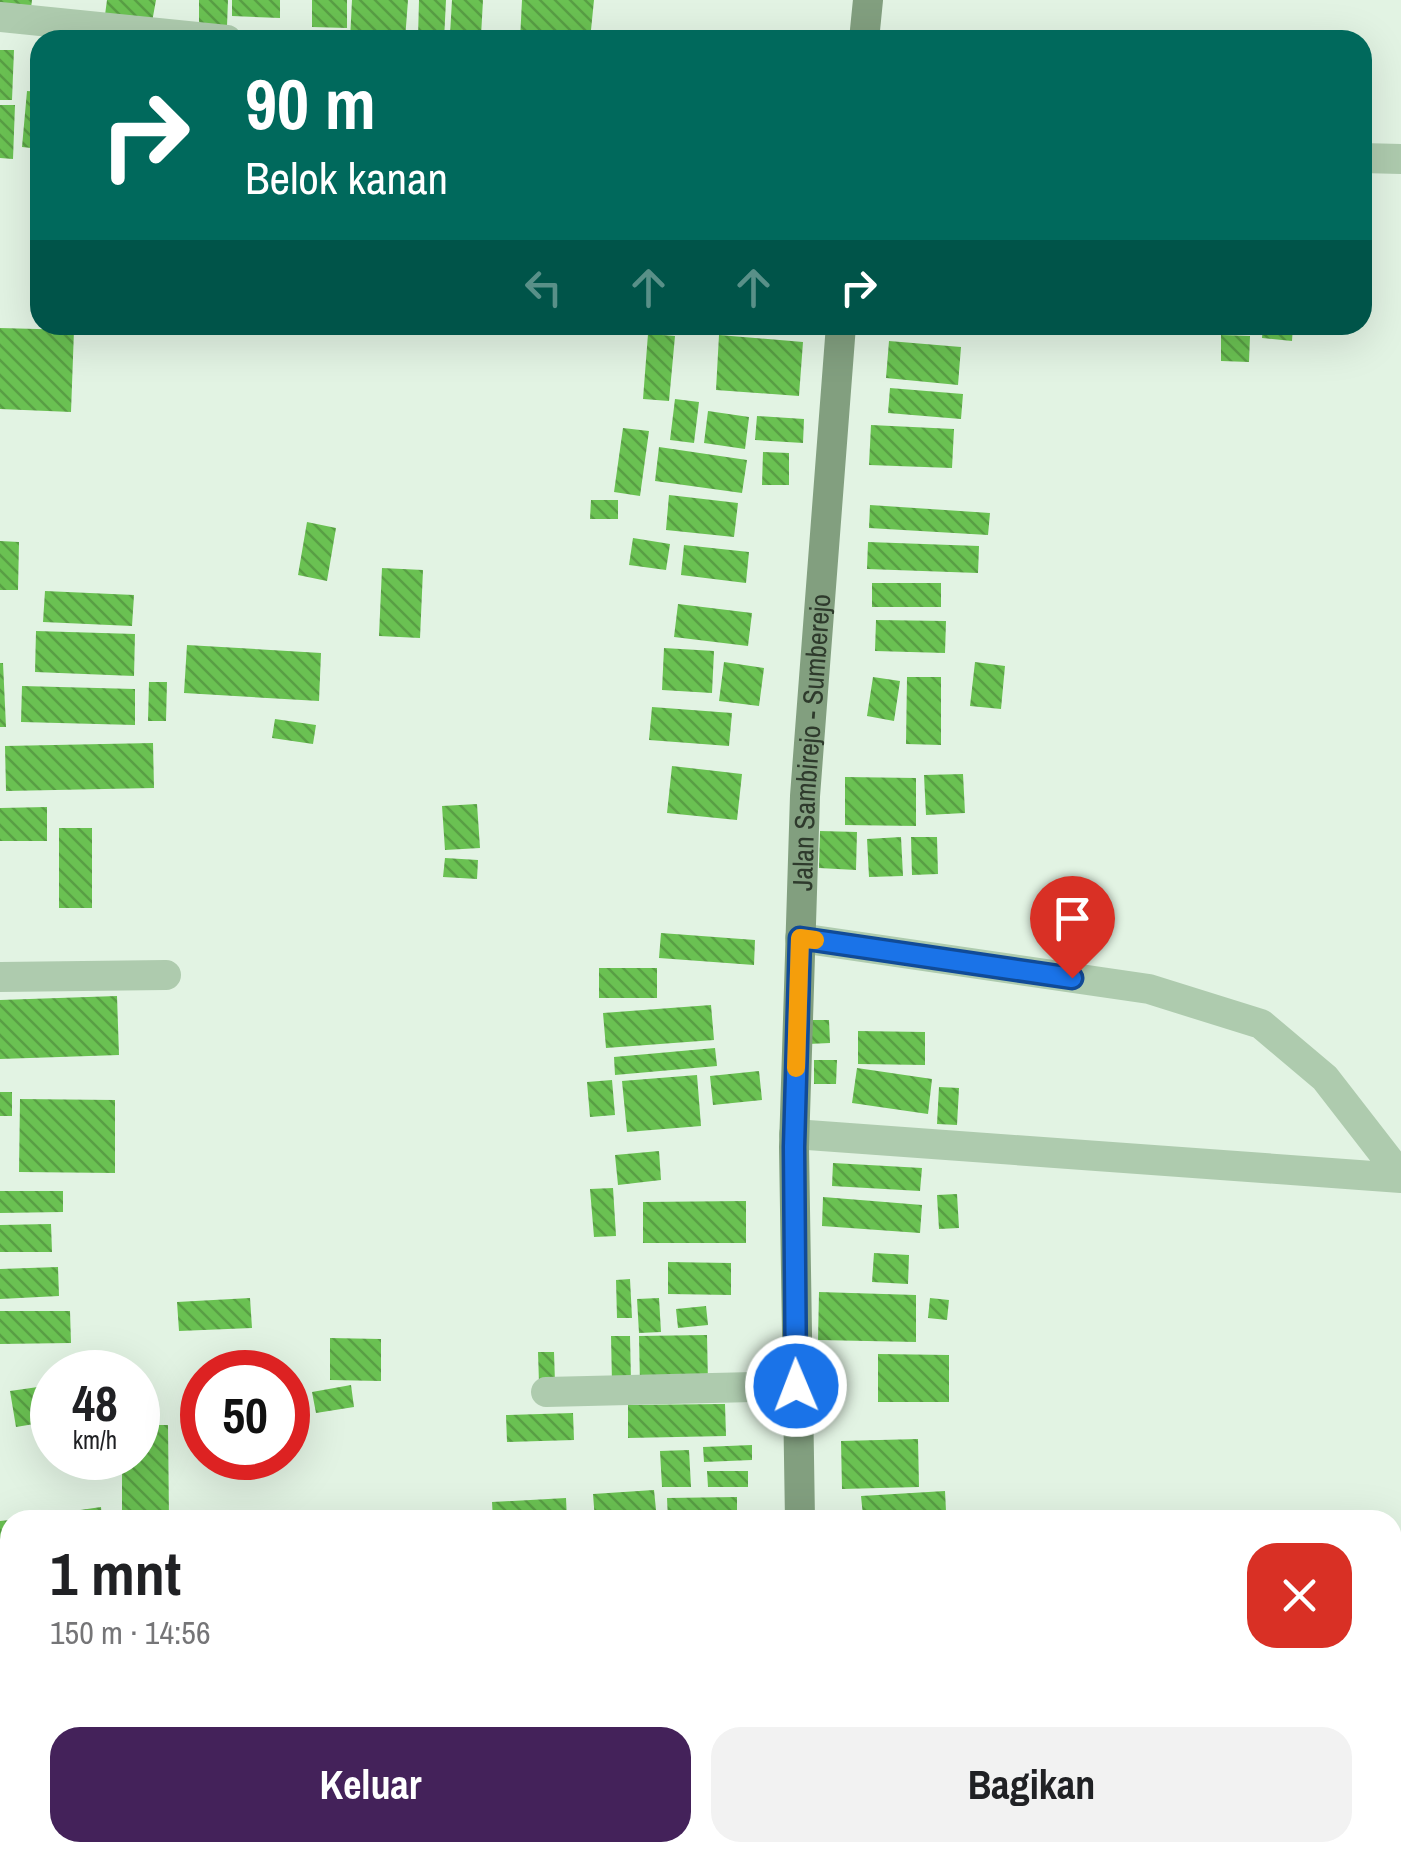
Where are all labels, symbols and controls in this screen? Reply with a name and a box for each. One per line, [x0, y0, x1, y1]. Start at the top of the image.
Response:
text: 90 m [245, 57, 376, 151]
icon: right [80, 70, 210, 200]
text: Belok kanan [245, 147, 448, 208]
icon: left [516, 260, 571, 315]
icon: ahead [621, 260, 676, 315]
icon: ahead [726, 260, 781, 315]
icon: right [831, 260, 886, 315]
street label: Jalan Sambirejo - Sumberejo [783, 593, 839, 892]
pin [1030, 876, 1115, 979]
icon: arrive [1045, 891, 1100, 946]
position arrow [744, 1334, 848, 1438]
speed limit sign: 50 [180, 1350, 310, 1480]
text: 48 [72, 1369, 118, 1437]
text: km/h [73, 1423, 117, 1457]
text: 1 mnt [50, 1533, 181, 1614]
button: close [1247, 1543, 1352, 1648]
text: 150 m · 14:56 [50, 1611, 210, 1654]
button: Keluar [50, 1727, 691, 1842]
button: Bagikan [711, 1727, 1352, 1842]

